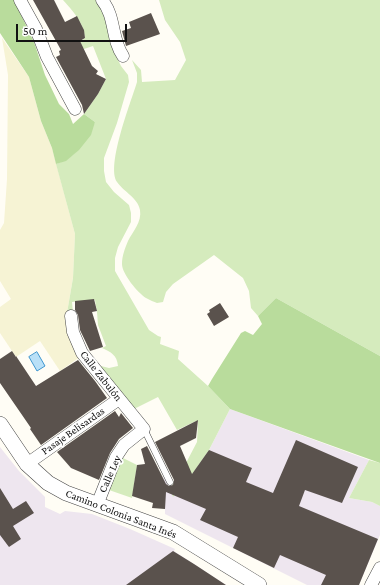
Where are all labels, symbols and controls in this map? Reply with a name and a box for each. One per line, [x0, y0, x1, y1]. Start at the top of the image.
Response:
scale bar [18, 16, 129, 42]
text: 50 m [23, 24, 47, 38]
street label: Calle Zabulón [77, 348, 125, 404]
street label: Pasaje Belisardas [39, 404, 107, 458]
street label: Calle Ley [96, 453, 124, 495]
street label: Camino Colonia Santa Inés [63, 487, 179, 541]

